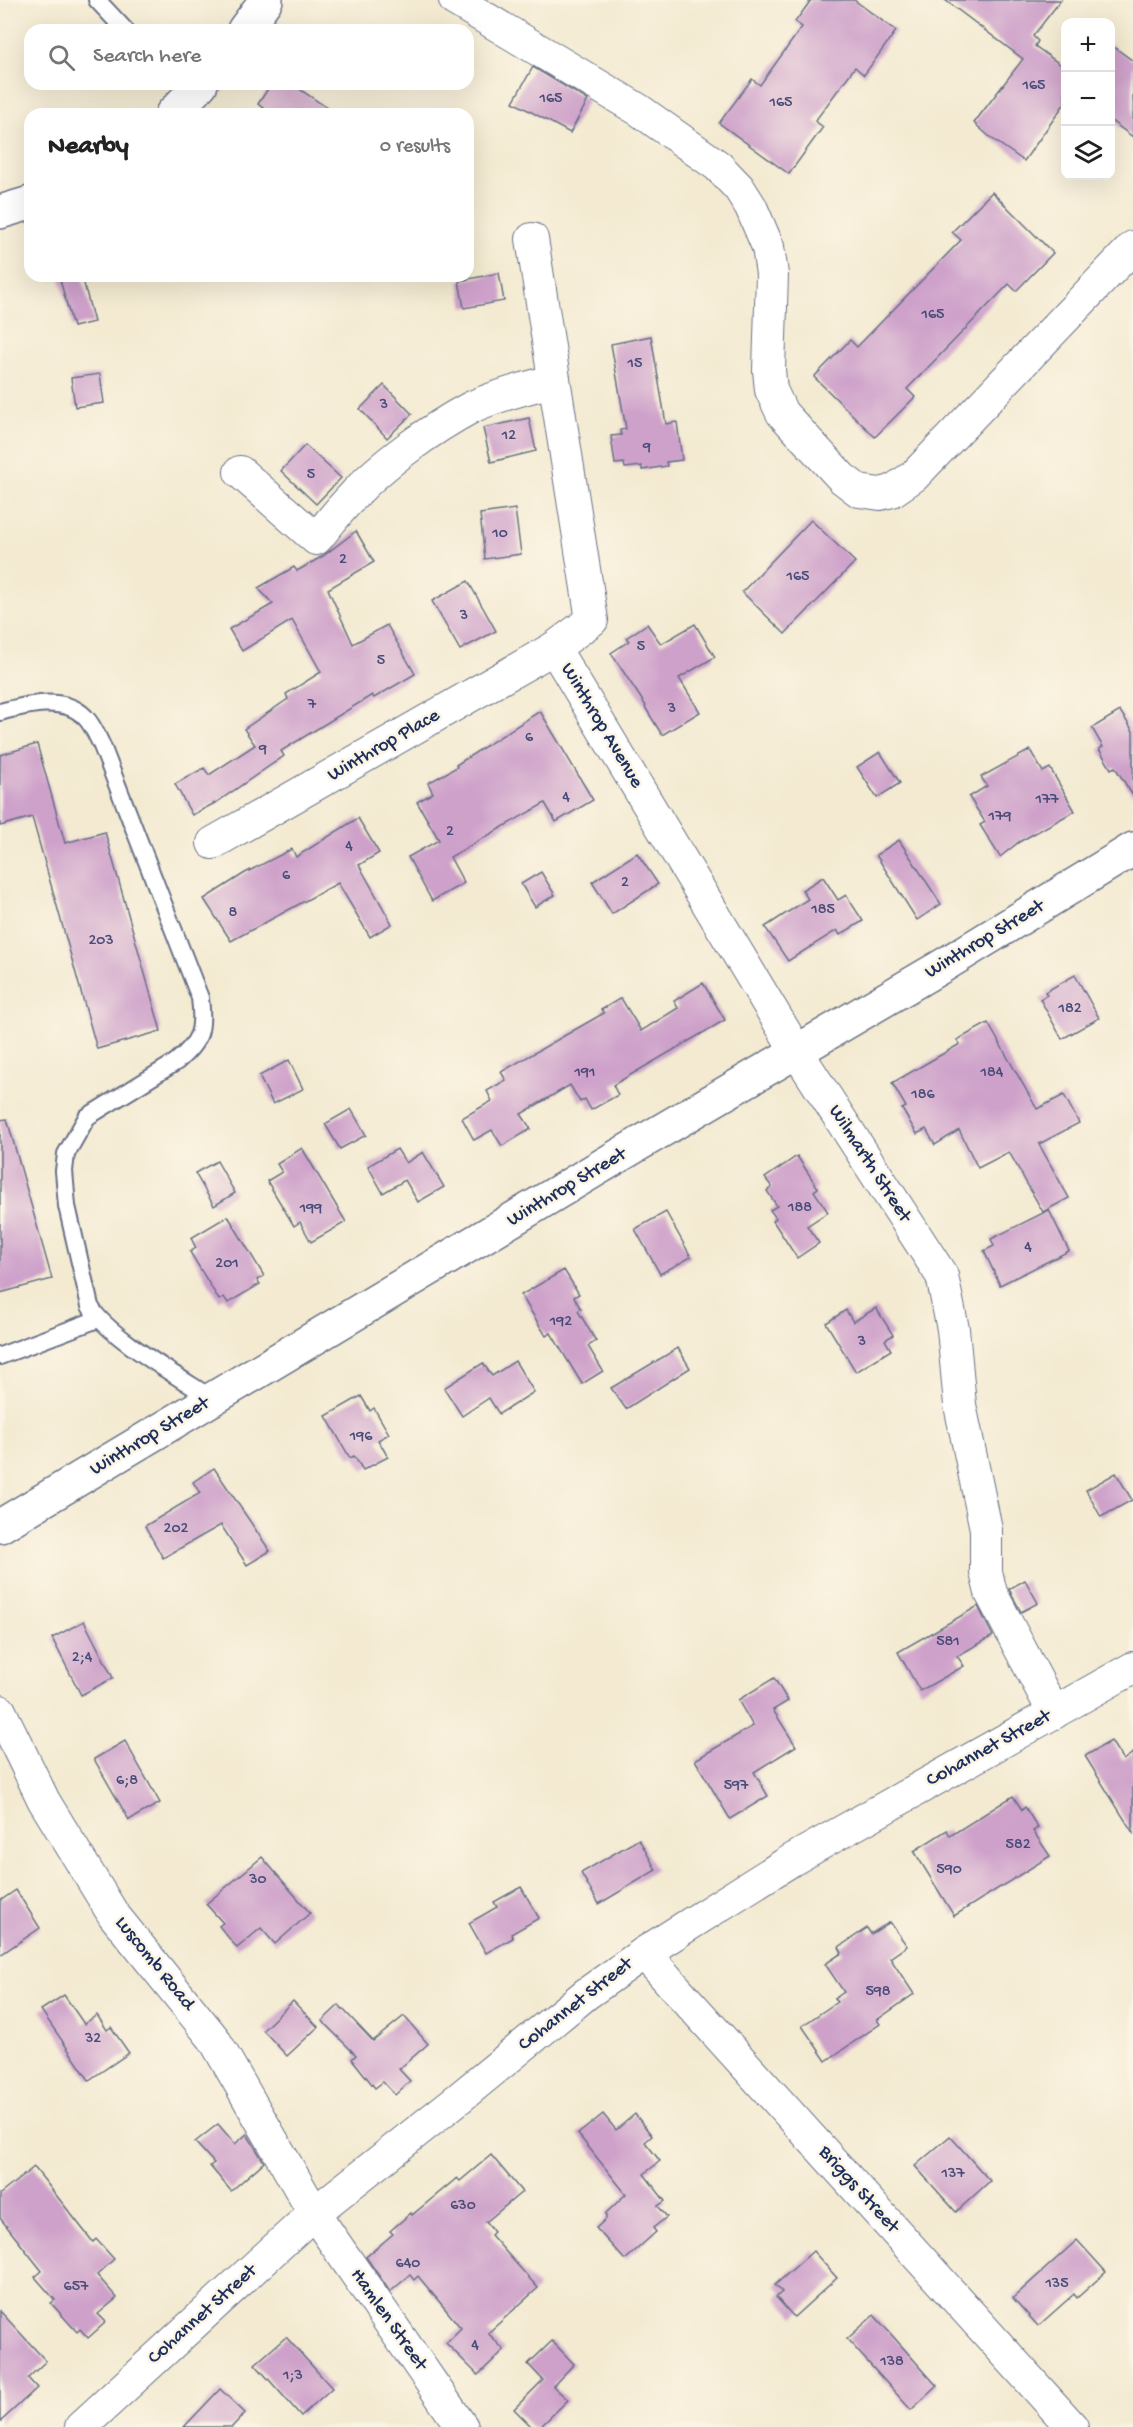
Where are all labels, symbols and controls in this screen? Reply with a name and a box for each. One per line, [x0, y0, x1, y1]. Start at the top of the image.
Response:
map controls [1061, 18, 1115, 180]
button: + [1061, 18, 1115, 72]
search box [24, 24, 474, 90]
icon: search [45, 41, 78, 74]
text: Search here [93, 44, 201, 70]
button: − [1061, 72, 1115, 126]
house number: 165 [1022, 77, 1045, 96]
house number: 165 [539, 90, 562, 109]
house number: 165 [769, 94, 792, 113]
button: layers [1061, 126, 1115, 180]
text: Nearby [48, 132, 129, 163]
text: 0 results [380, 136, 450, 159]
house number: 165 [921, 306, 944, 325]
house number: 15 [627, 355, 642, 374]
house number: 3 [379, 396, 388, 415]
house number: 12 [501, 427, 516, 446]
house number: 9 [642, 439, 651, 458]
house number: 5 [307, 466, 315, 485]
house number: 10 [491, 525, 508, 544]
house number: 2 [339, 551, 347, 570]
house number: 165 [786, 568, 809, 587]
house number: 3 [459, 607, 468, 626]
house number: 5 [637, 638, 645, 657]
house number: 5 [377, 652, 385, 671]
street label: Winthrop Avenue [555, 659, 648, 793]
house number: 7 [307, 696, 317, 715]
house number: 3 [667, 700, 676, 719]
street label: Winthrop Place [324, 704, 445, 787]
house number: 6 [525, 729, 534, 748]
house number: 9 [258, 741, 267, 760]
house number: 4 [562, 789, 570, 808]
house number: 177 [1034, 791, 1059, 810]
house number: 179 [988, 808, 1011, 827]
house number: 2 [446, 823, 454, 842]
house number: 4 [345, 838, 353, 857]
house number: 6 [282, 867, 291, 886]
house number: 2 [621, 874, 629, 893]
street label: Winthrop Street [921, 894, 1050, 985]
house number: 185 [810, 901, 835, 920]
house number: 8 [229, 904, 238, 923]
house number: 203 [88, 932, 114, 951]
house number: 182 [1057, 1000, 1082, 1019]
house number: 191 [574, 1064, 595, 1083]
house number: 184 [980, 1064, 1004, 1083]
house number: 186 [910, 1086, 936, 1105]
street label: Wilmarth Street [823, 1101, 916, 1228]
street label: Winthrop Street [503, 1142, 632, 1233]
house number: 188 [787, 1199, 812, 1218]
house number: 199 [299, 1200, 322, 1219]
house number: 4 [1024, 1239, 1032, 1258]
house number: 201 [215, 1255, 239, 1274]
house number: 192 [549, 1313, 572, 1332]
house number: 3 [857, 1333, 866, 1352]
street label: Winthrop Street [86, 1391, 215, 1482]
house number: 196 [349, 1428, 373, 1447]
house number: 202 [164, 1520, 189, 1539]
house number: 581 [936, 1633, 960, 1652]
house number: 2;4 [72, 1649, 93, 1668]
street label: Cohannet Street [923, 1704, 1057, 1793]
house number: 6;8 [116, 1772, 138, 1791]
house number: 597 [724, 1777, 749, 1796]
house number: 582 [1005, 1836, 1031, 1855]
house number: 590 [936, 1861, 962, 1880]
house number: 30 [248, 1871, 267, 1890]
street label: Luscomb Road [109, 1912, 200, 2017]
street label: Cohannet Street [514, 1952, 639, 2057]
house number: 598 [865, 1983, 891, 2002]
house number: 32 [84, 2030, 101, 2049]
street label: Briggs Street [812, 2141, 905, 2240]
house number: 137 [940, 2165, 965, 2184]
house number: 630 [450, 2197, 476, 2216]
house number: 640 [396, 2255, 420, 2274]
street label: Cohannet Street [144, 2259, 264, 2370]
street label: Hamlen Street [344, 2265, 433, 2377]
house number: 135 [1044, 2275, 1069, 2294]
house number: 657 [64, 2278, 89, 2297]
house number: 4 [471, 2337, 479, 2356]
house number: 138 [879, 2353, 904, 2372]
house number: 1;3 [282, 2367, 303, 2386]

